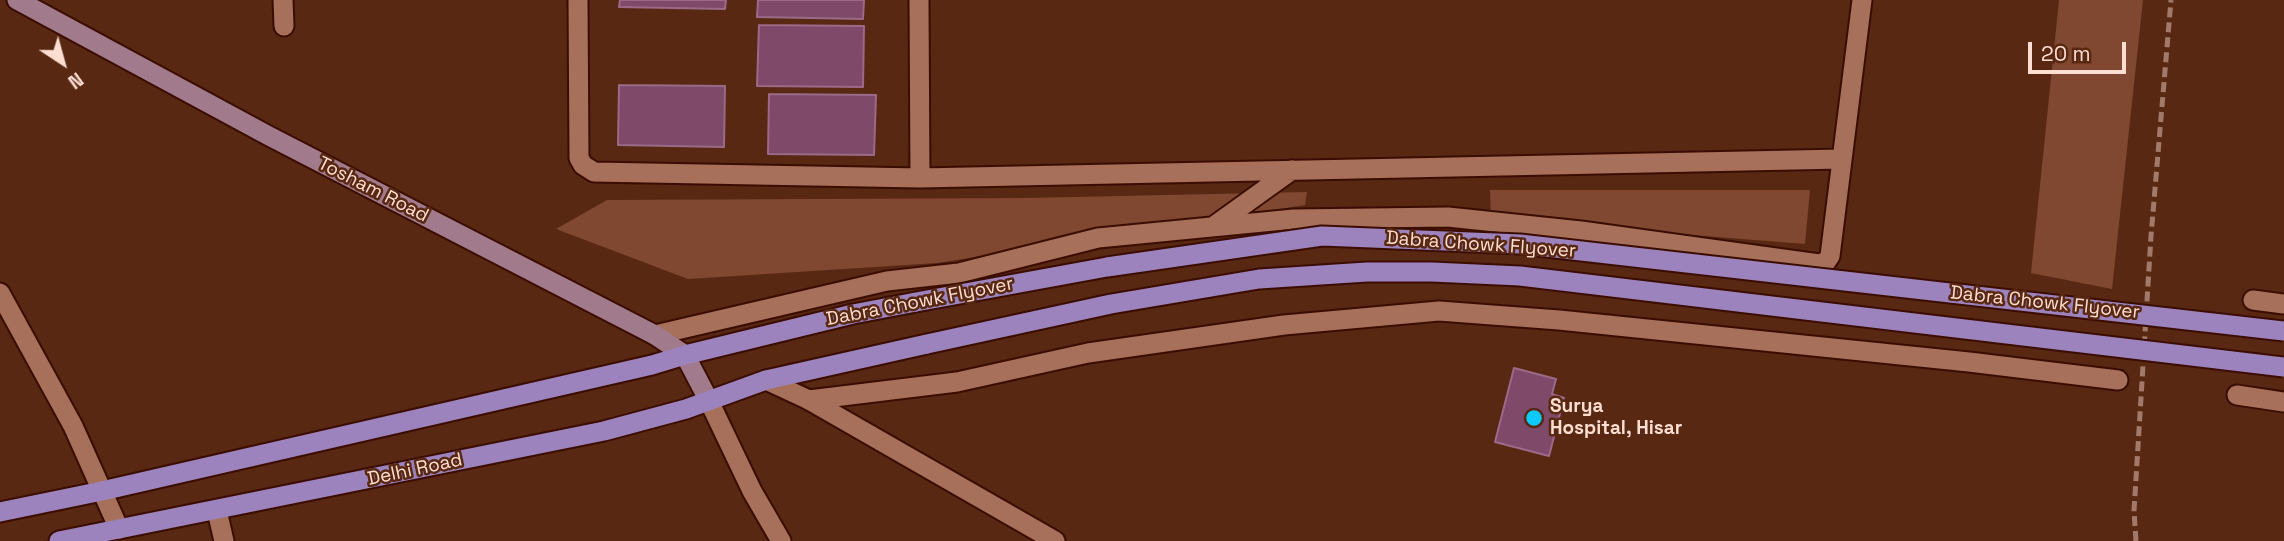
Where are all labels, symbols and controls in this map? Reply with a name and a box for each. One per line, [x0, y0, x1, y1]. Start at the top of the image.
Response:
north arrow [28, 28, 98, 98]
scale bar [2032, 28, 2130, 72]
text: 20 m [2041, 40, 2091, 67]
text: N [63, 67, 88, 94]
street label: Tosham Road [314, 152, 432, 228]
street label: Dabra Chowk Flyover [1385, 227, 1577, 263]
street label: Dabra Chowk Flyover [824, 273, 1016, 331]
street label: Dabra Chowk Flyover [1949, 282, 2141, 324]
place label: Surya Hospital, Hisar [1550, 396, 1682, 440]
marker: Surya Hospital, Hisar [1524, 408, 1544, 428]
street label: Delhi Road [366, 449, 464, 491]

